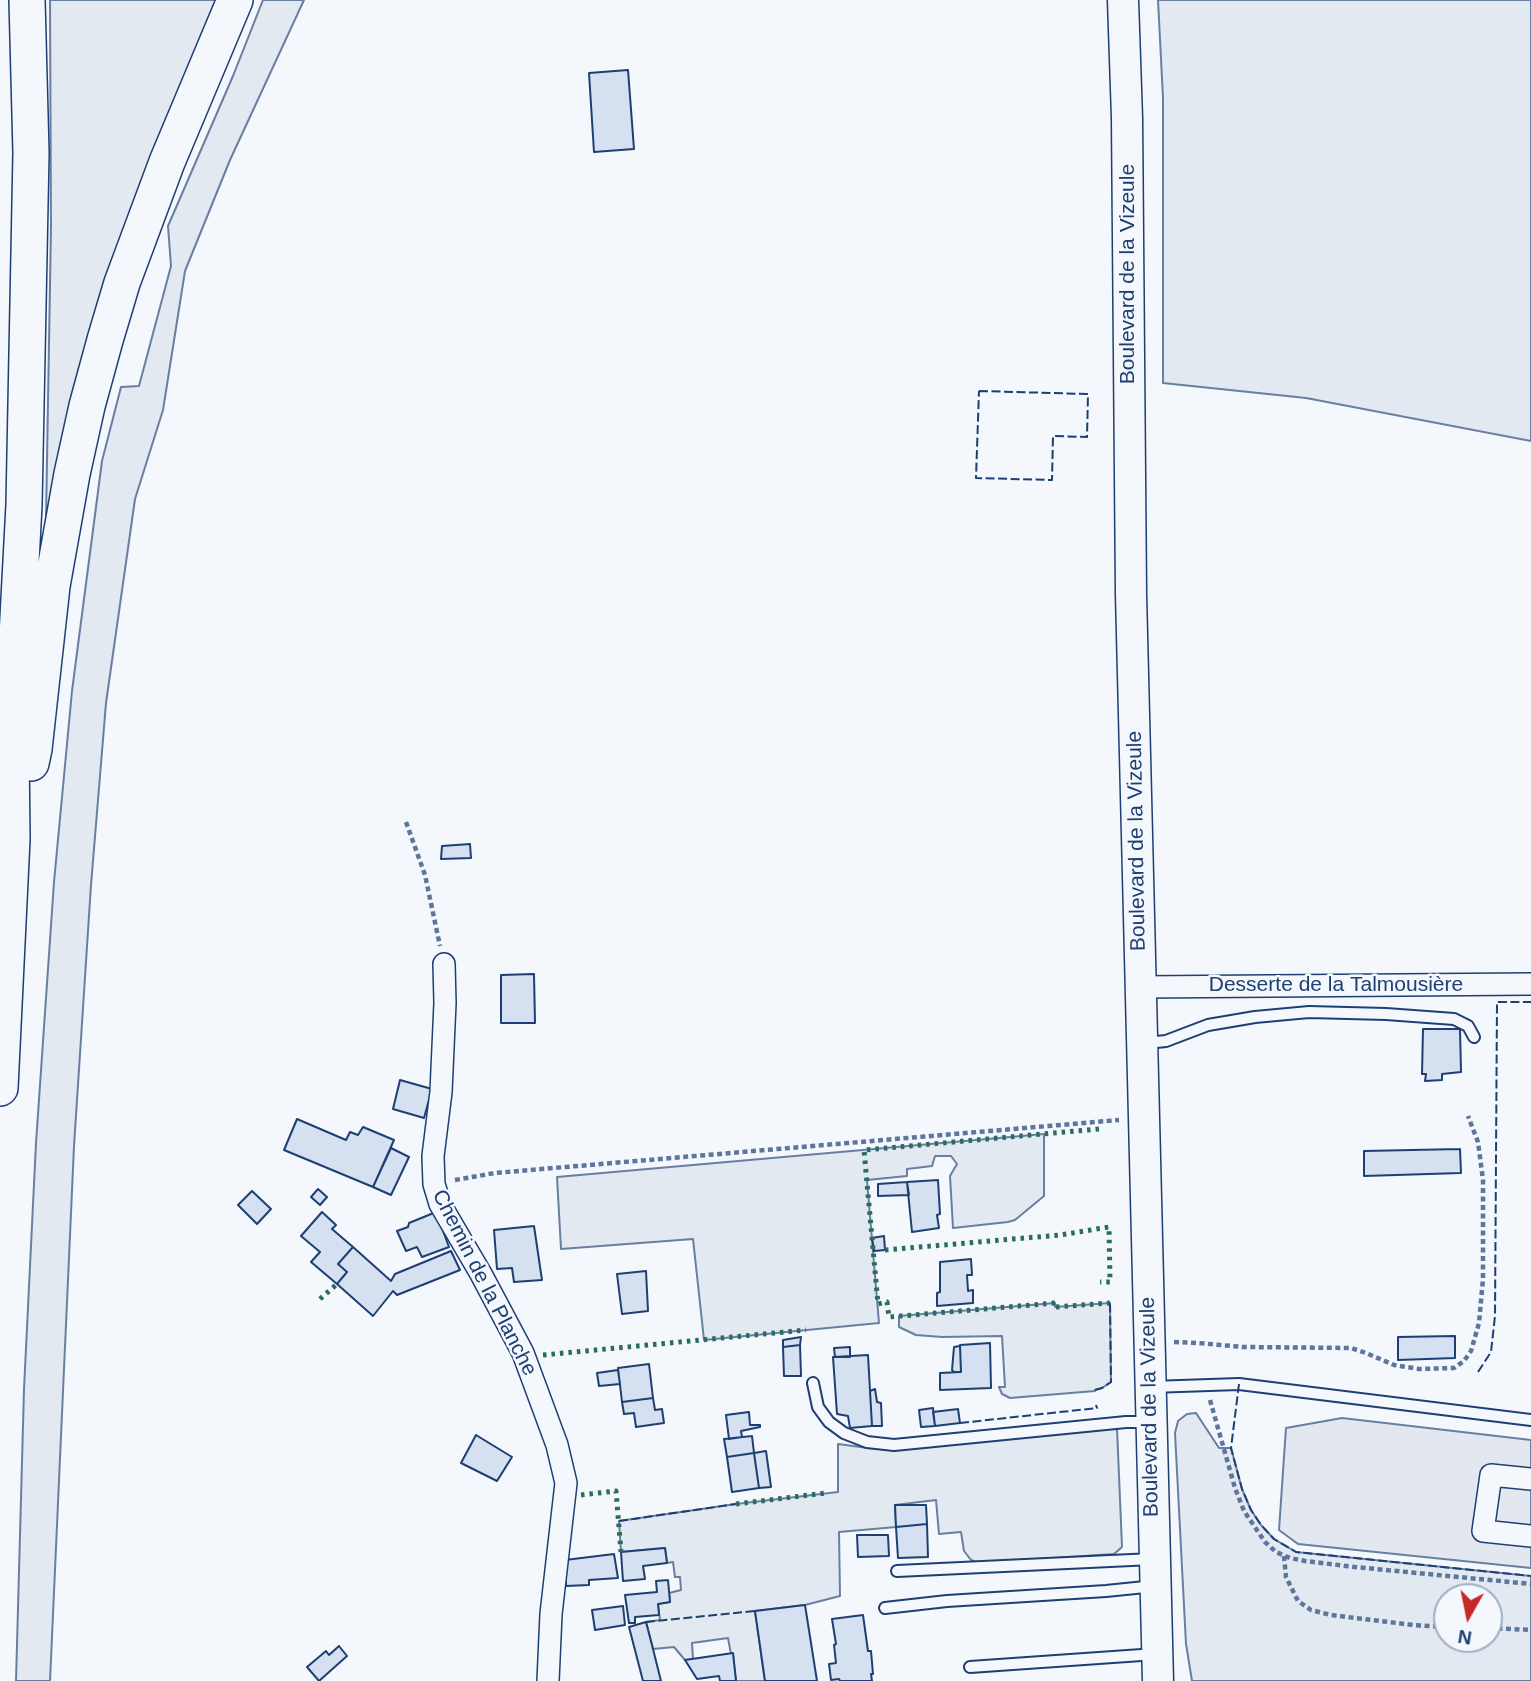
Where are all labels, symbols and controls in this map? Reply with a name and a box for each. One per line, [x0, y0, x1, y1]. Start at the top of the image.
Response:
street label: Boulevard de la Vizeule [1115, 164, 1141, 384]
street label: Boulevard de la Vizeule [1122, 731, 1152, 951]
street label: Desserte de la Talmousière [1209, 972, 1463, 998]
street label: Chemin de la Planche [426, 1186, 542, 1380]
street label: Boulevard de la Vizeule [1135, 1297, 1165, 1517]
north arrow [1433, 1583, 1503, 1653]
text: N [1457, 1626, 1473, 1649]

